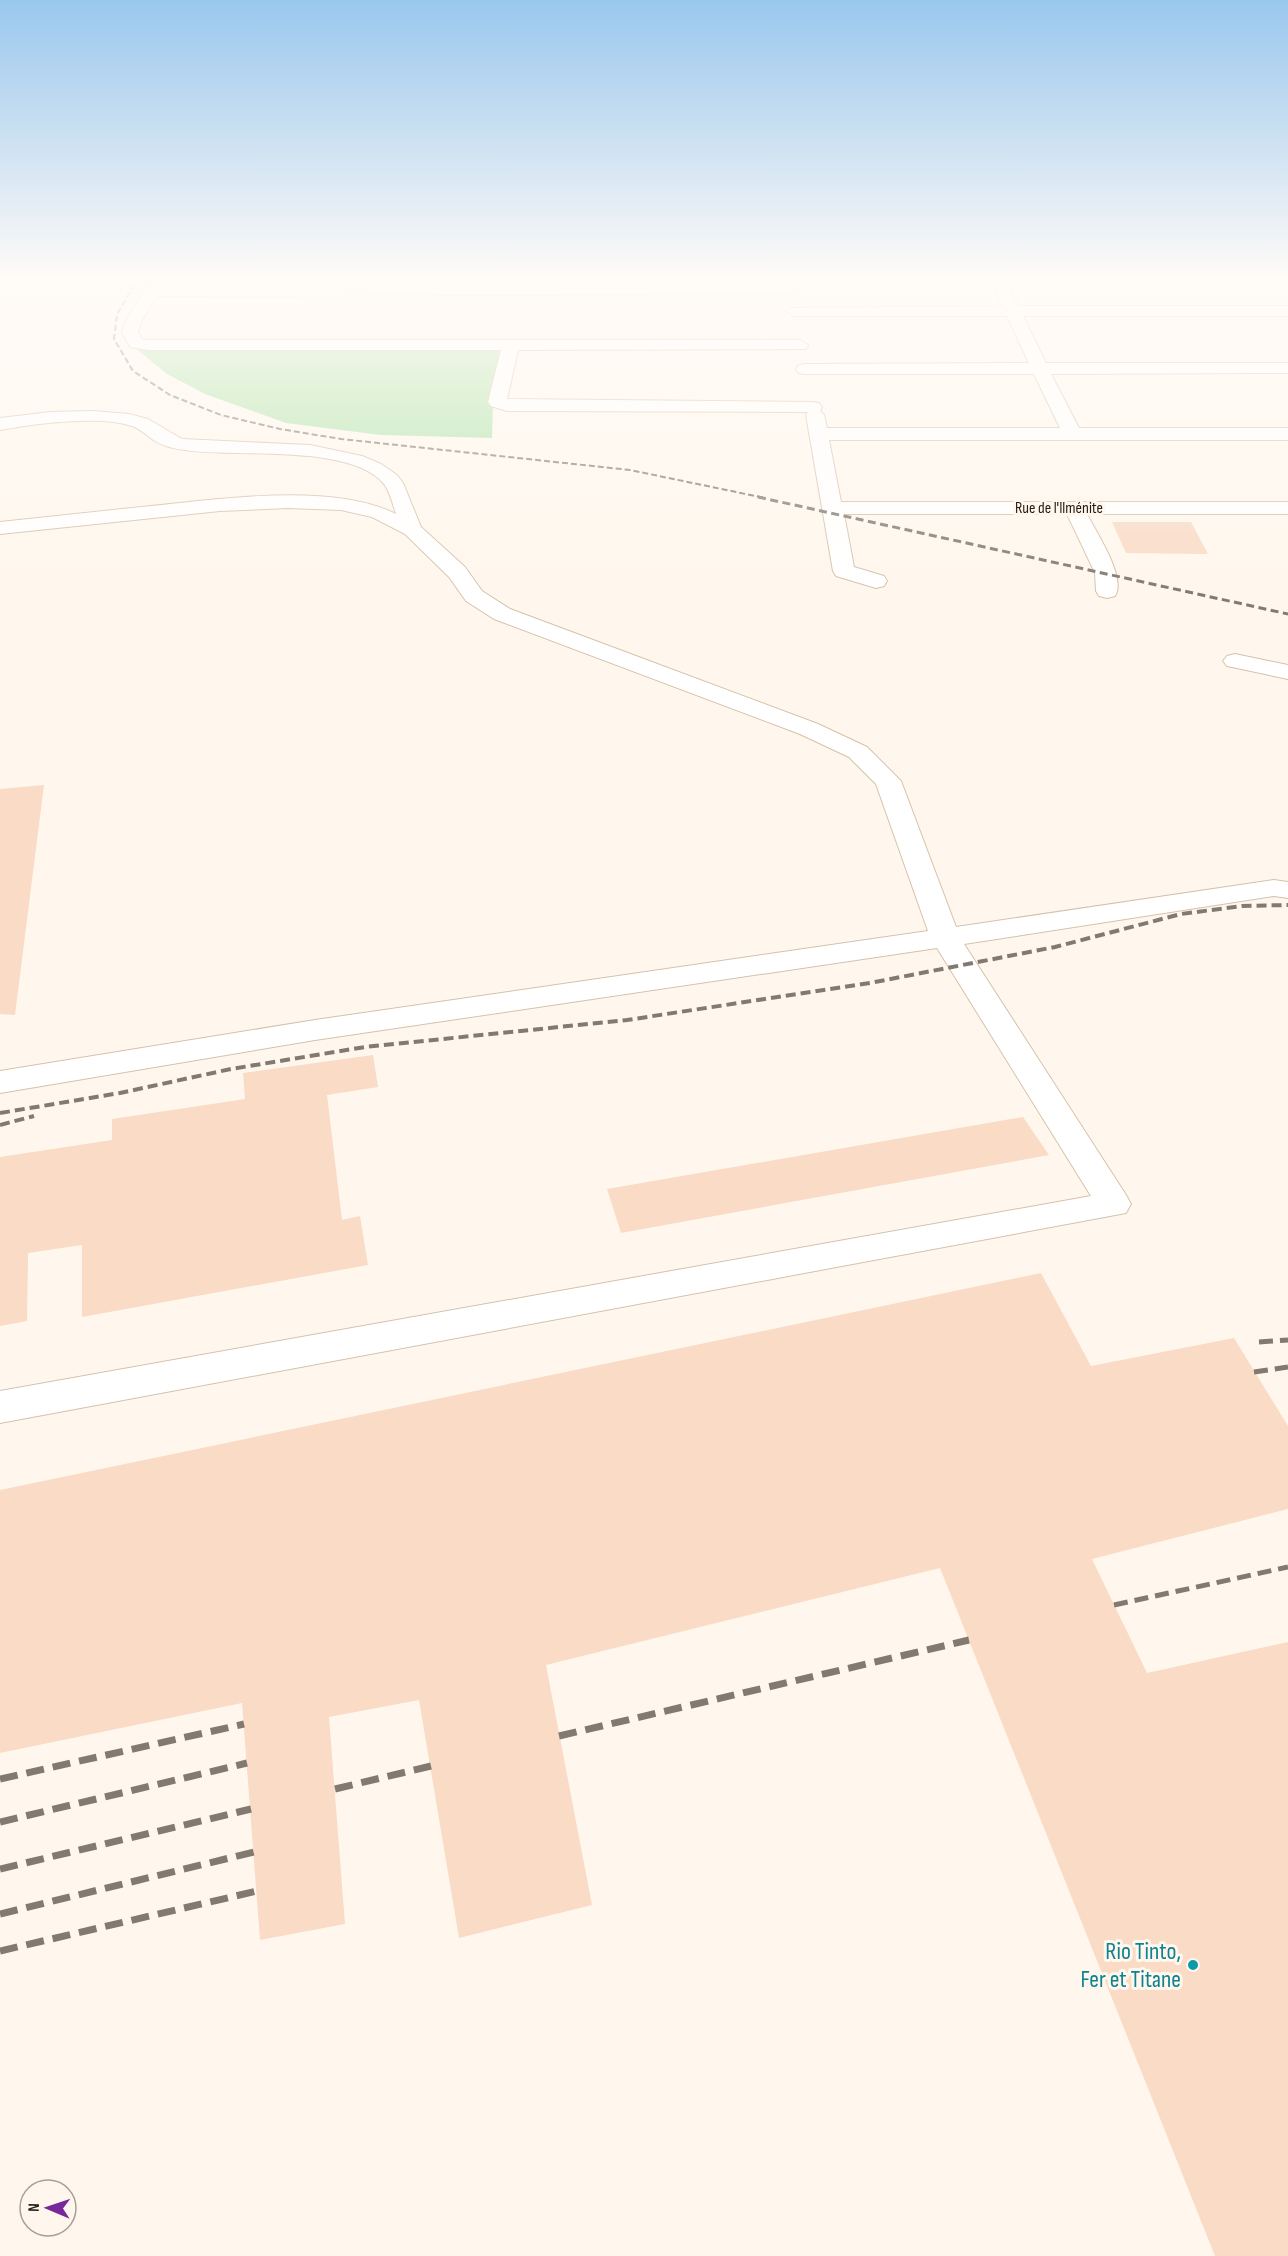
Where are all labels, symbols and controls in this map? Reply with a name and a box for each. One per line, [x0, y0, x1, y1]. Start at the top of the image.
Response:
street label: Rue de l'Ilménite [1015, 499, 1103, 518]
place label: Rio Tinto, Fer et Titane [1081, 1937, 1181, 1994]
marker: Rio Tinto, Fer et Titane [1186, 1958, 1200, 1972]
north arrow [18, 2178, 78, 2238]
text: N [25, 2203, 44, 2212]

